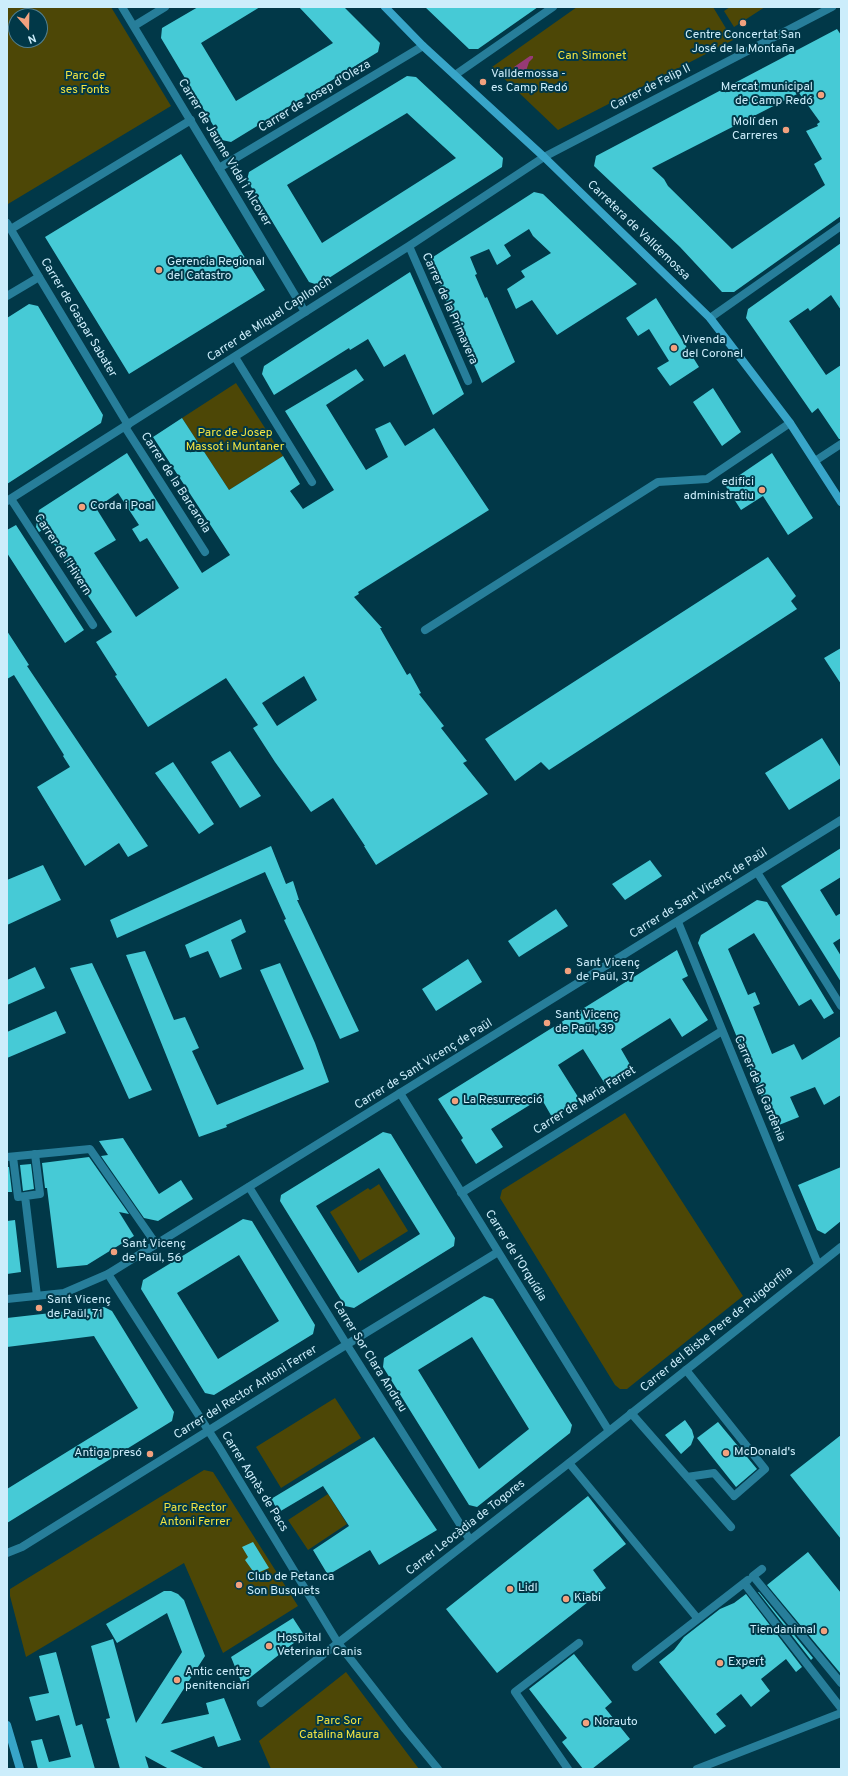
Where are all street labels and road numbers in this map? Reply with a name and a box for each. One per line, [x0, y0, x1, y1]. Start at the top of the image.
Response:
street label: Carrer de Josep d'Oleza [256, 58, 374, 136]
street label: Carrer de Felip II [608, 62, 694, 114]
street label: Carrer de Jaume Vidal i Alcover [174, 77, 274, 229]
street label: Carretera de Valldemossa [584, 178, 692, 284]
street label: Carrer de la Primavera [418, 251, 480, 367]
street label: Carrer de Gaspar Sabater [37, 256, 119, 380]
street label: Carrer de Miquel Capllonch [205, 274, 335, 366]
street label: Carrer de la Barcarola [137, 430, 213, 536]
street label: Carrer de l'Hivern [30, 511, 94, 599]
street label: Carrer de Sant Vicenç de Paül [627, 846, 771, 942]
street label: Carrer de Sant Vicenç de Paül [352, 1017, 496, 1113]
street label: Carrer de la Gardènia [730, 1034, 788, 1144]
street label: Carrer de Maria Ferret [531, 1064, 639, 1138]
street label: Carrer de l'Orquídia [481, 1208, 549, 1304]
street label: Carrer del Bisbe Pere de Puigdorfila [638, 1264, 796, 1396]
street label: Carrer Sor Clara Andreu [329, 1299, 409, 1415]
street label: Carrer del Rector Antoni Ferrer [172, 1343, 320, 1443]
street label: Carrer Agnès de Pacs [217, 1429, 291, 1535]
street label: Carrer Leocàdia de Togores [404, 1477, 528, 1579]

